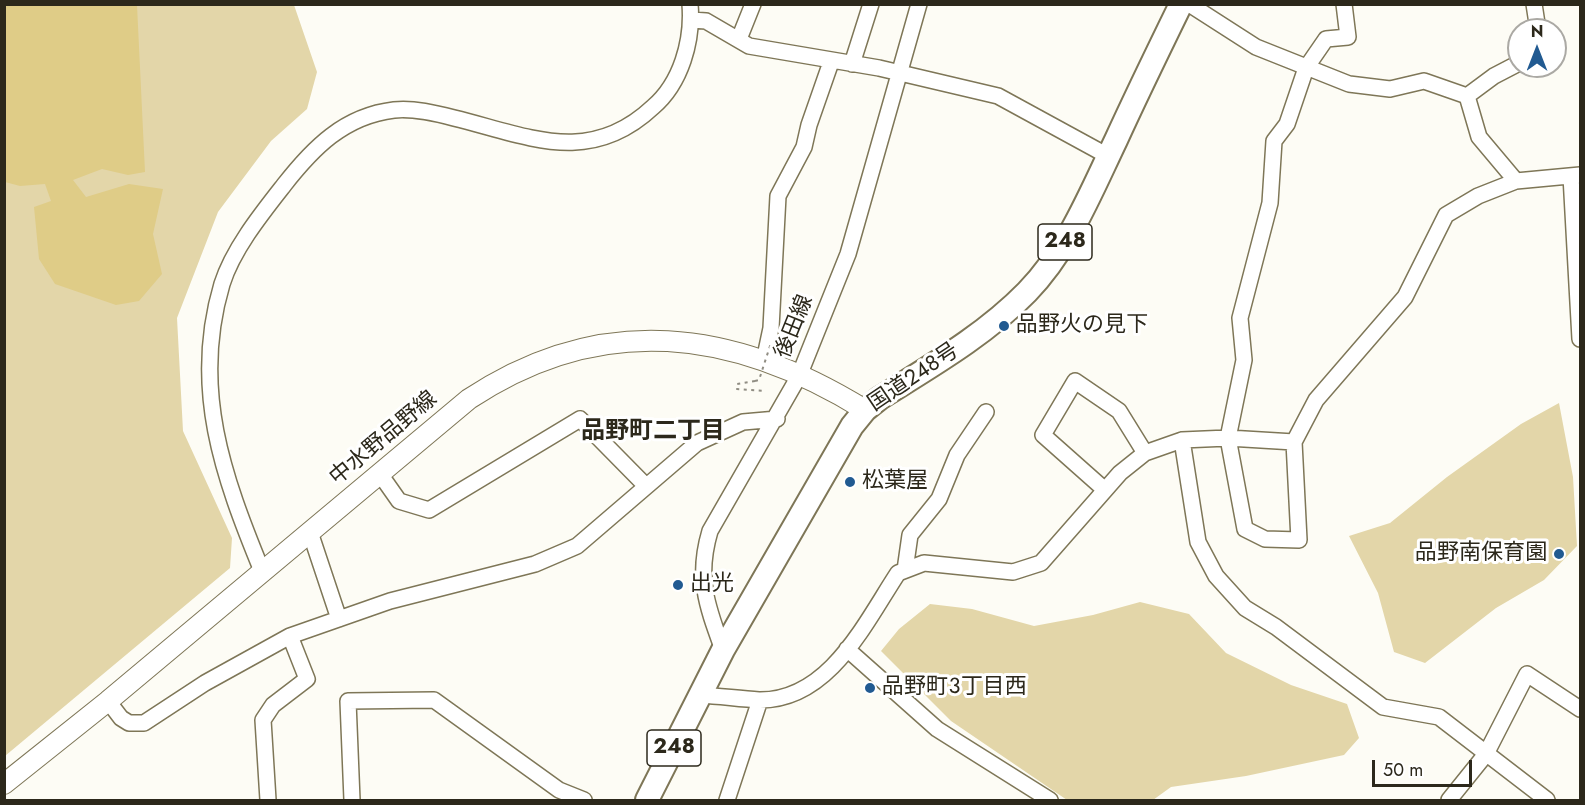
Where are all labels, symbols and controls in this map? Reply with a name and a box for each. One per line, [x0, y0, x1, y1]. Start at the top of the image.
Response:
north arrow [1507, 18, 1567, 78]
text: N [1531, 20, 1543, 43]
road number: 248 [1038, 224, 1092, 260]
street label: 後田線 [770, 291, 820, 363]
place label: 品野火の見下 [1016, 313, 1148, 339]
marker: 品野火の見下 [997, 319, 1011, 333]
street label: 国道248号 [864, 338, 964, 418]
street label: 中水野品野線 [325, 386, 443, 492]
district label: 品野町二丁目 [581, 418, 725, 446]
place label: 松葉屋 [862, 469, 928, 495]
marker: 松葉屋 [843, 475, 857, 489]
place label: 品野南保育園 [1415, 541, 1547, 567]
marker: 品野南保育園 [1552, 547, 1566, 561]
place label: 出光 [690, 572, 734, 598]
marker: 出光 [671, 578, 685, 592]
place label: 品野町３丁目西 [882, 675, 1027, 701]
marker: 品野町３丁目西 [863, 681, 877, 695]
road number: 248 [647, 730, 701, 766]
scale bar [1375, 748, 1476, 786]
text: 50 m [1383, 757, 1423, 783]

